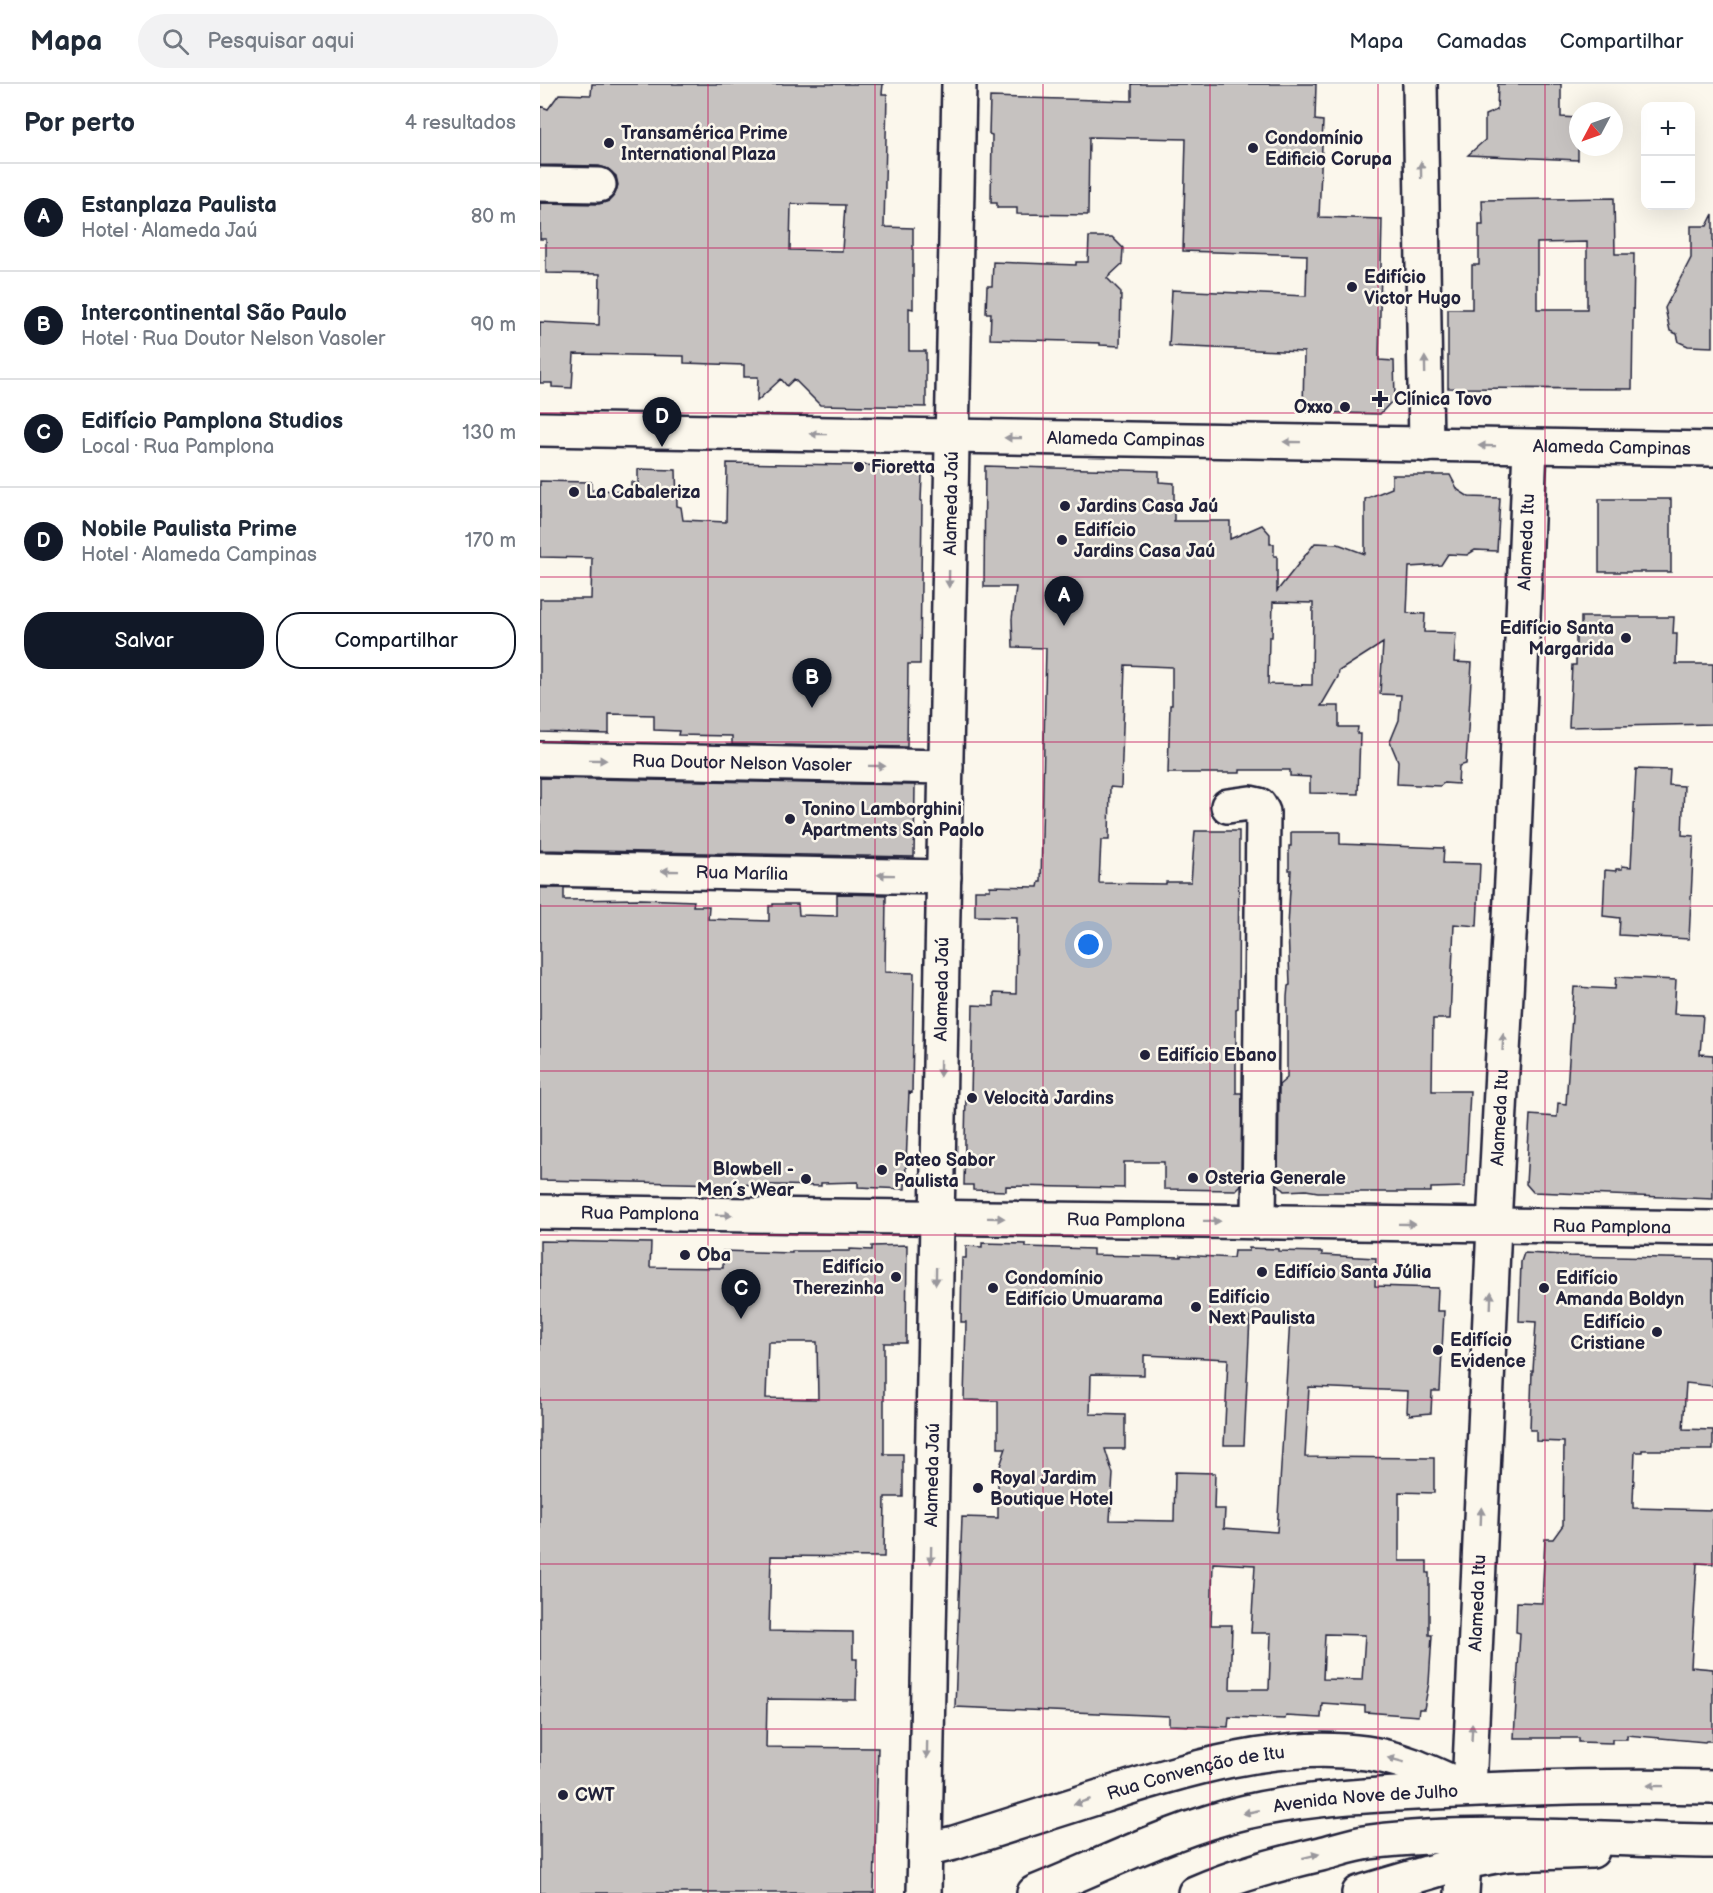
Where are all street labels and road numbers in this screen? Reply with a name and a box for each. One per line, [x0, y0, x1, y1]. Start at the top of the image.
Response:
street label: Alameda Campinas [1047, 427, 1205, 451]
street label: Alameda Campinas [1533, 435, 1691, 459]
street label: Alameda Jaú [939, 451, 962, 556]
street label: Alameda Itu [1514, 493, 1539, 591]
street label: Rua Doutor Nelson Vasoler [632, 750, 852, 776]
street label: Rua Marília [695, 862, 789, 884]
street label: Alameda Jaú [930, 937, 953, 1041]
street label: Alameda Itu [1487, 1068, 1513, 1166]
street label: Rua Pamplona [581, 1202, 699, 1225]
street label: Rua Pamplona [1067, 1209, 1185, 1231]
street label: Rua Pamplona [1552, 1215, 1671, 1238]
street label: Alameda Jaú [921, 1423, 944, 1527]
street label: Alameda Itu [1465, 1554, 1490, 1652]
street label: Rua Convenção de Itu [1104, 1742, 1286, 1804]
street label: Avenida Nove de Julho [1272, 1780, 1459, 1817]

